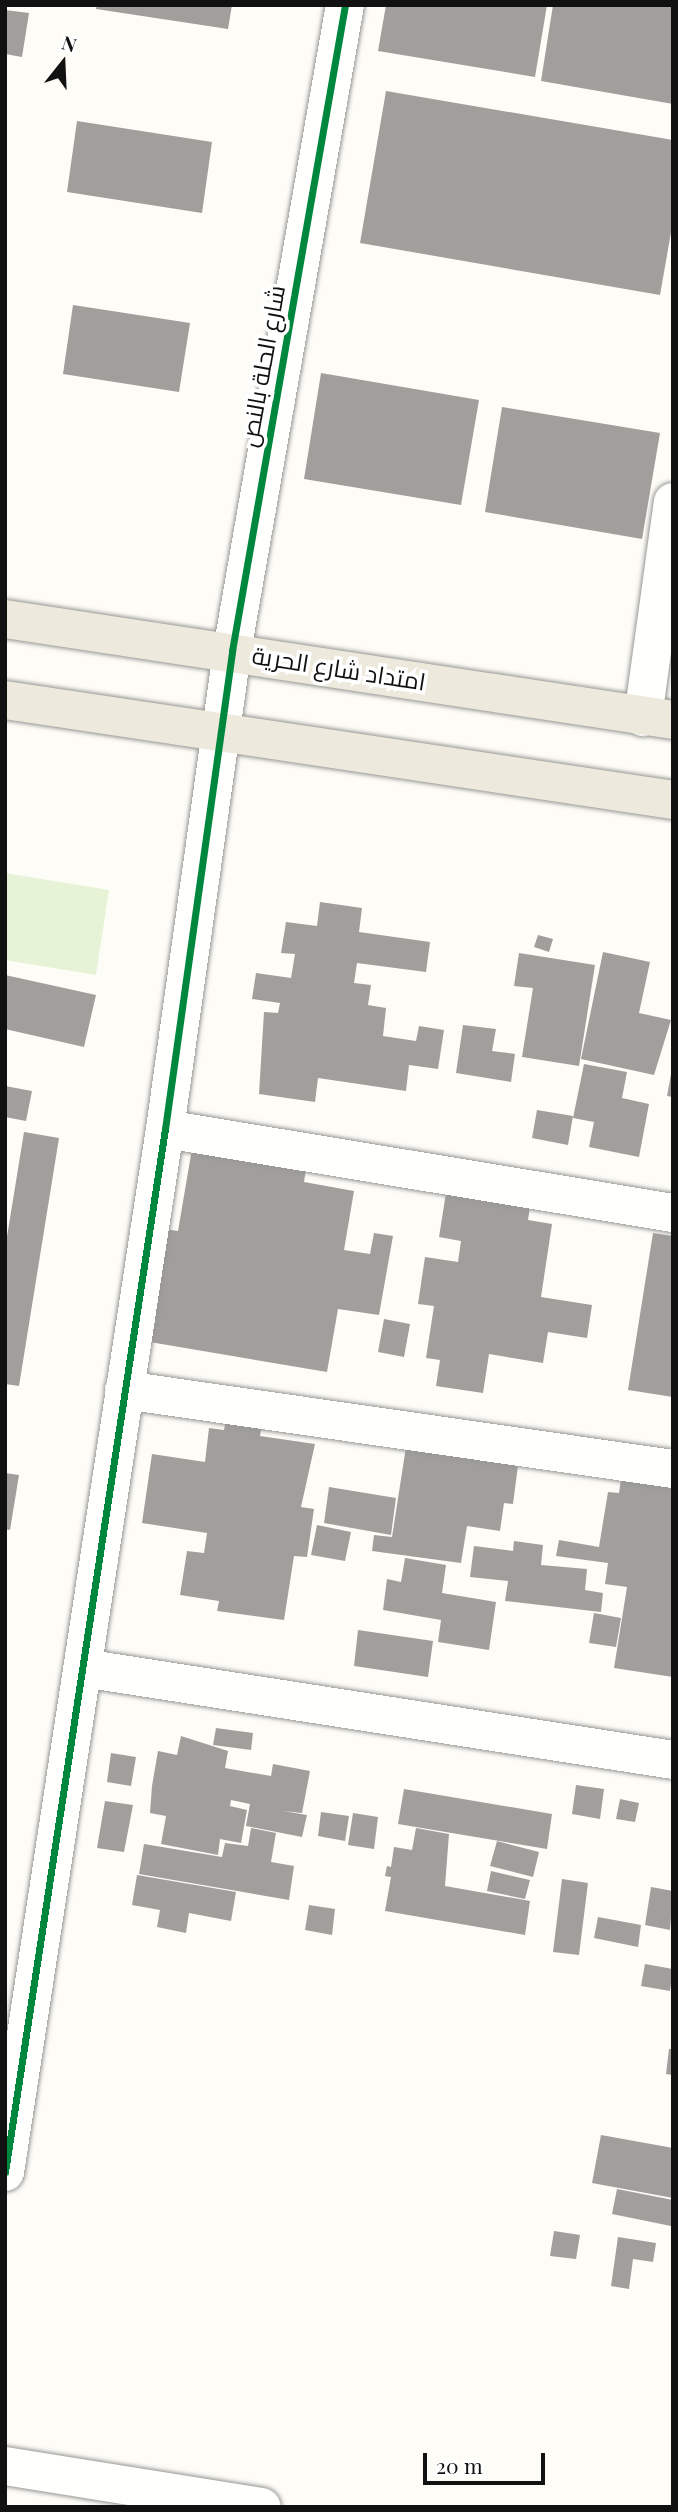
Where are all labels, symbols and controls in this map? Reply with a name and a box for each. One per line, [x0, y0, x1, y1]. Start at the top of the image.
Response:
north arrow [28, 28, 98, 98]
text: N [59, 29, 80, 58]
street label: شارع الحلة بالنص [234, 283, 290, 449]
street label: امتداد شارع الحرية [250, 640, 428, 696]
scale bar [426, 2438, 548, 2482]
text: 20 m [436, 2451, 483, 2479]

